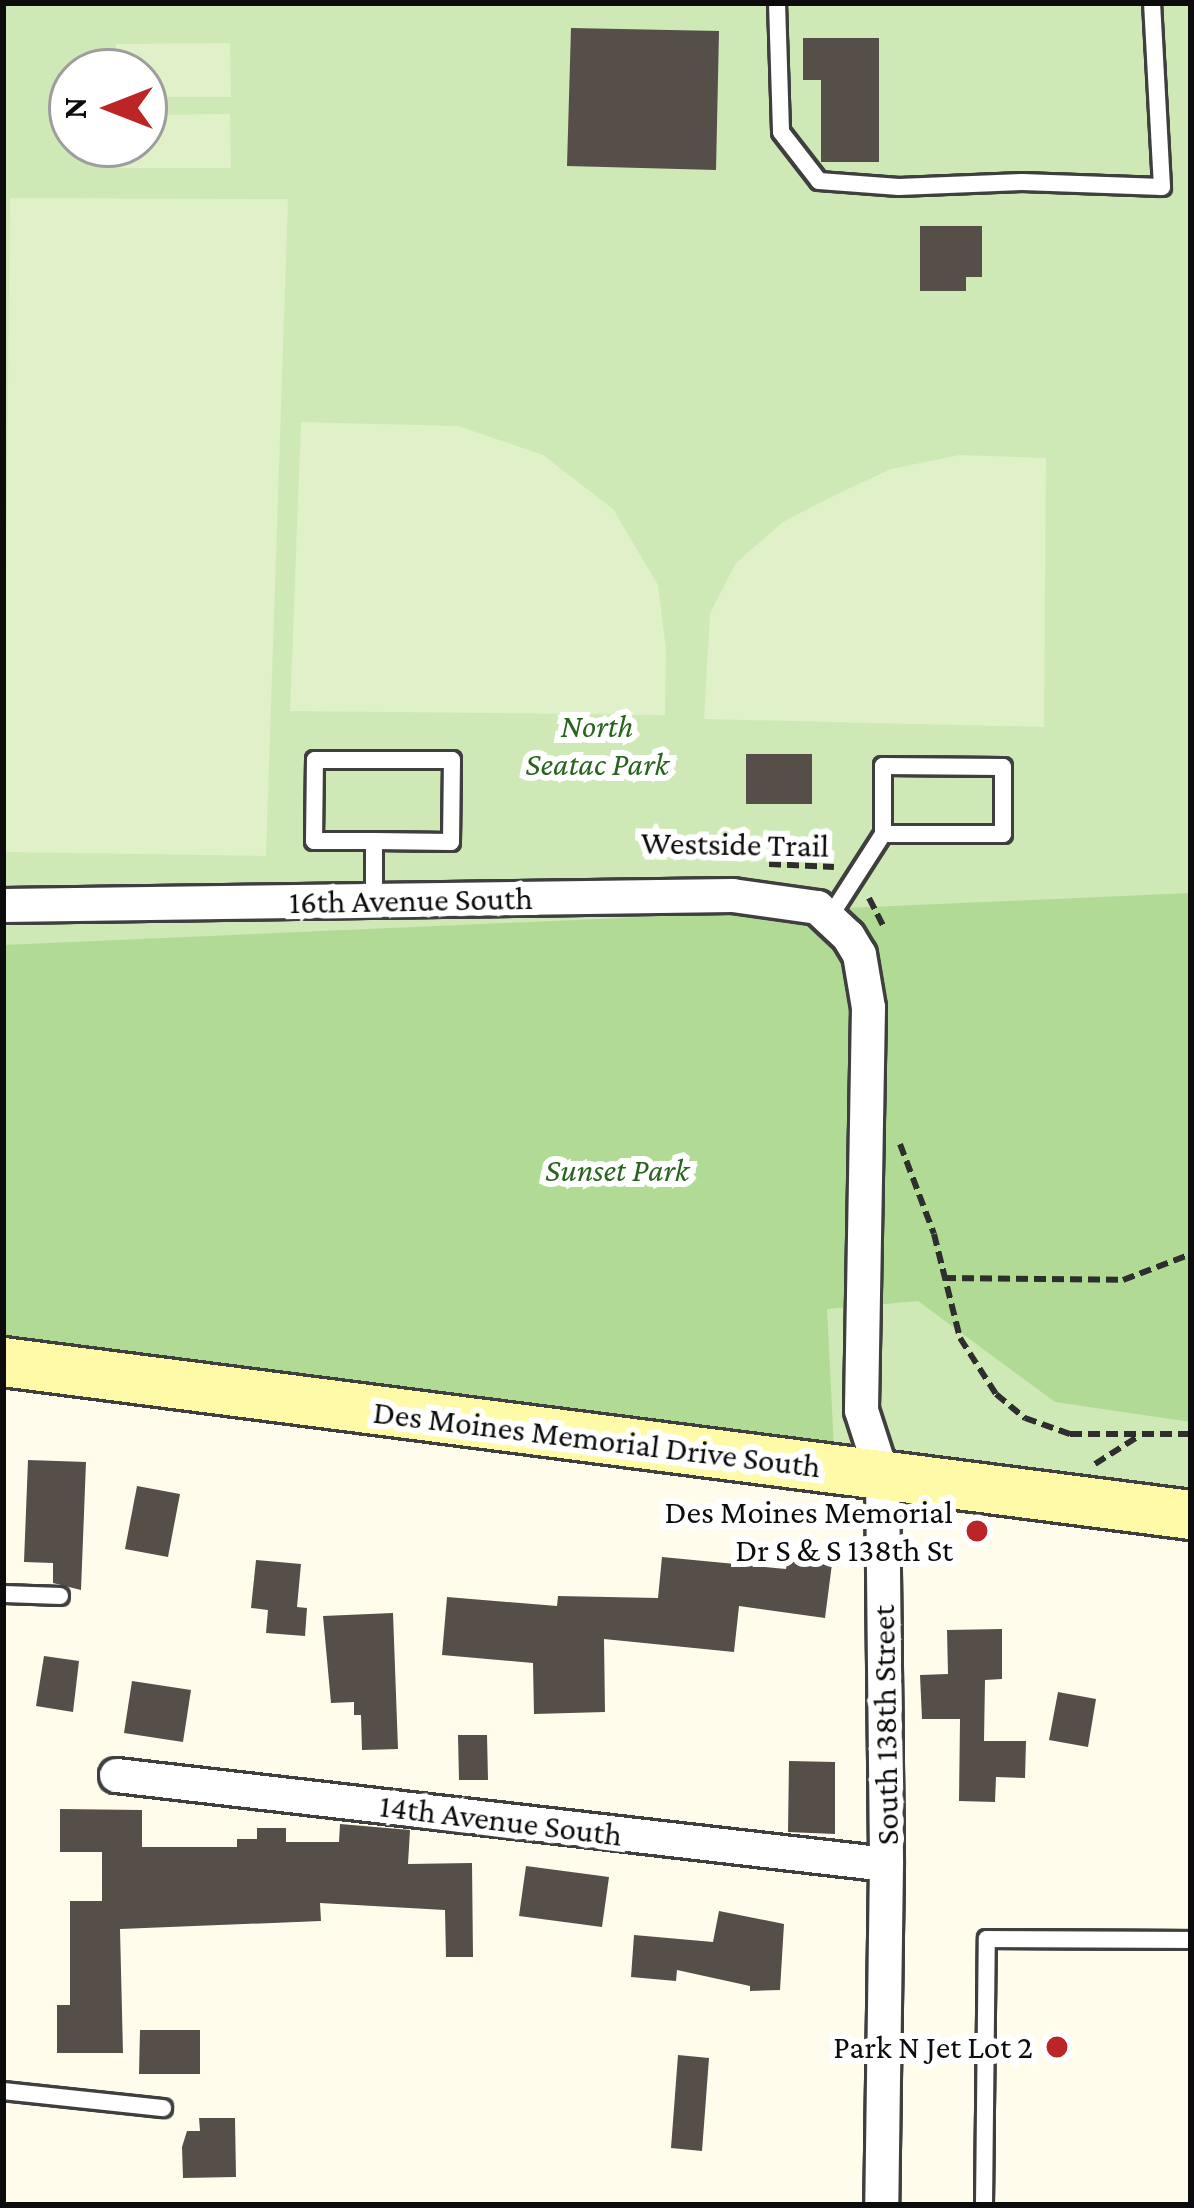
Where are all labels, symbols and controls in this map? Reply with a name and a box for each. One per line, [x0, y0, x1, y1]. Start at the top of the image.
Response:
north arrow [48, 48, 168, 168]
text: N [56, 97, 93, 119]
park label: North Seatac Park [525, 706, 669, 784]
street label: Westside Trail [641, 823, 829, 865]
street label: 16th Avenue South [289, 878, 533, 922]
park label: Sunset Park [545, 1150, 689, 1190]
street label: Des Moines Memorial Drive South [371, 1392, 823, 1486]
place label: Des Moines Memorial Dr S & S 138th St [665, 1492, 953, 1570]
marker: Des Moines Memorial Dr S & S 138th St [964, 1518, 990, 1544]
street label: South 138th Street [863, 1604, 907, 1846]
street label: 14th Avenue South [378, 1785, 624, 1855]
place label: Park N Jet Lot 2 [833, 2027, 1033, 2067]
marker: Park N Jet Lot 2 [1044, 2034, 1070, 2060]

